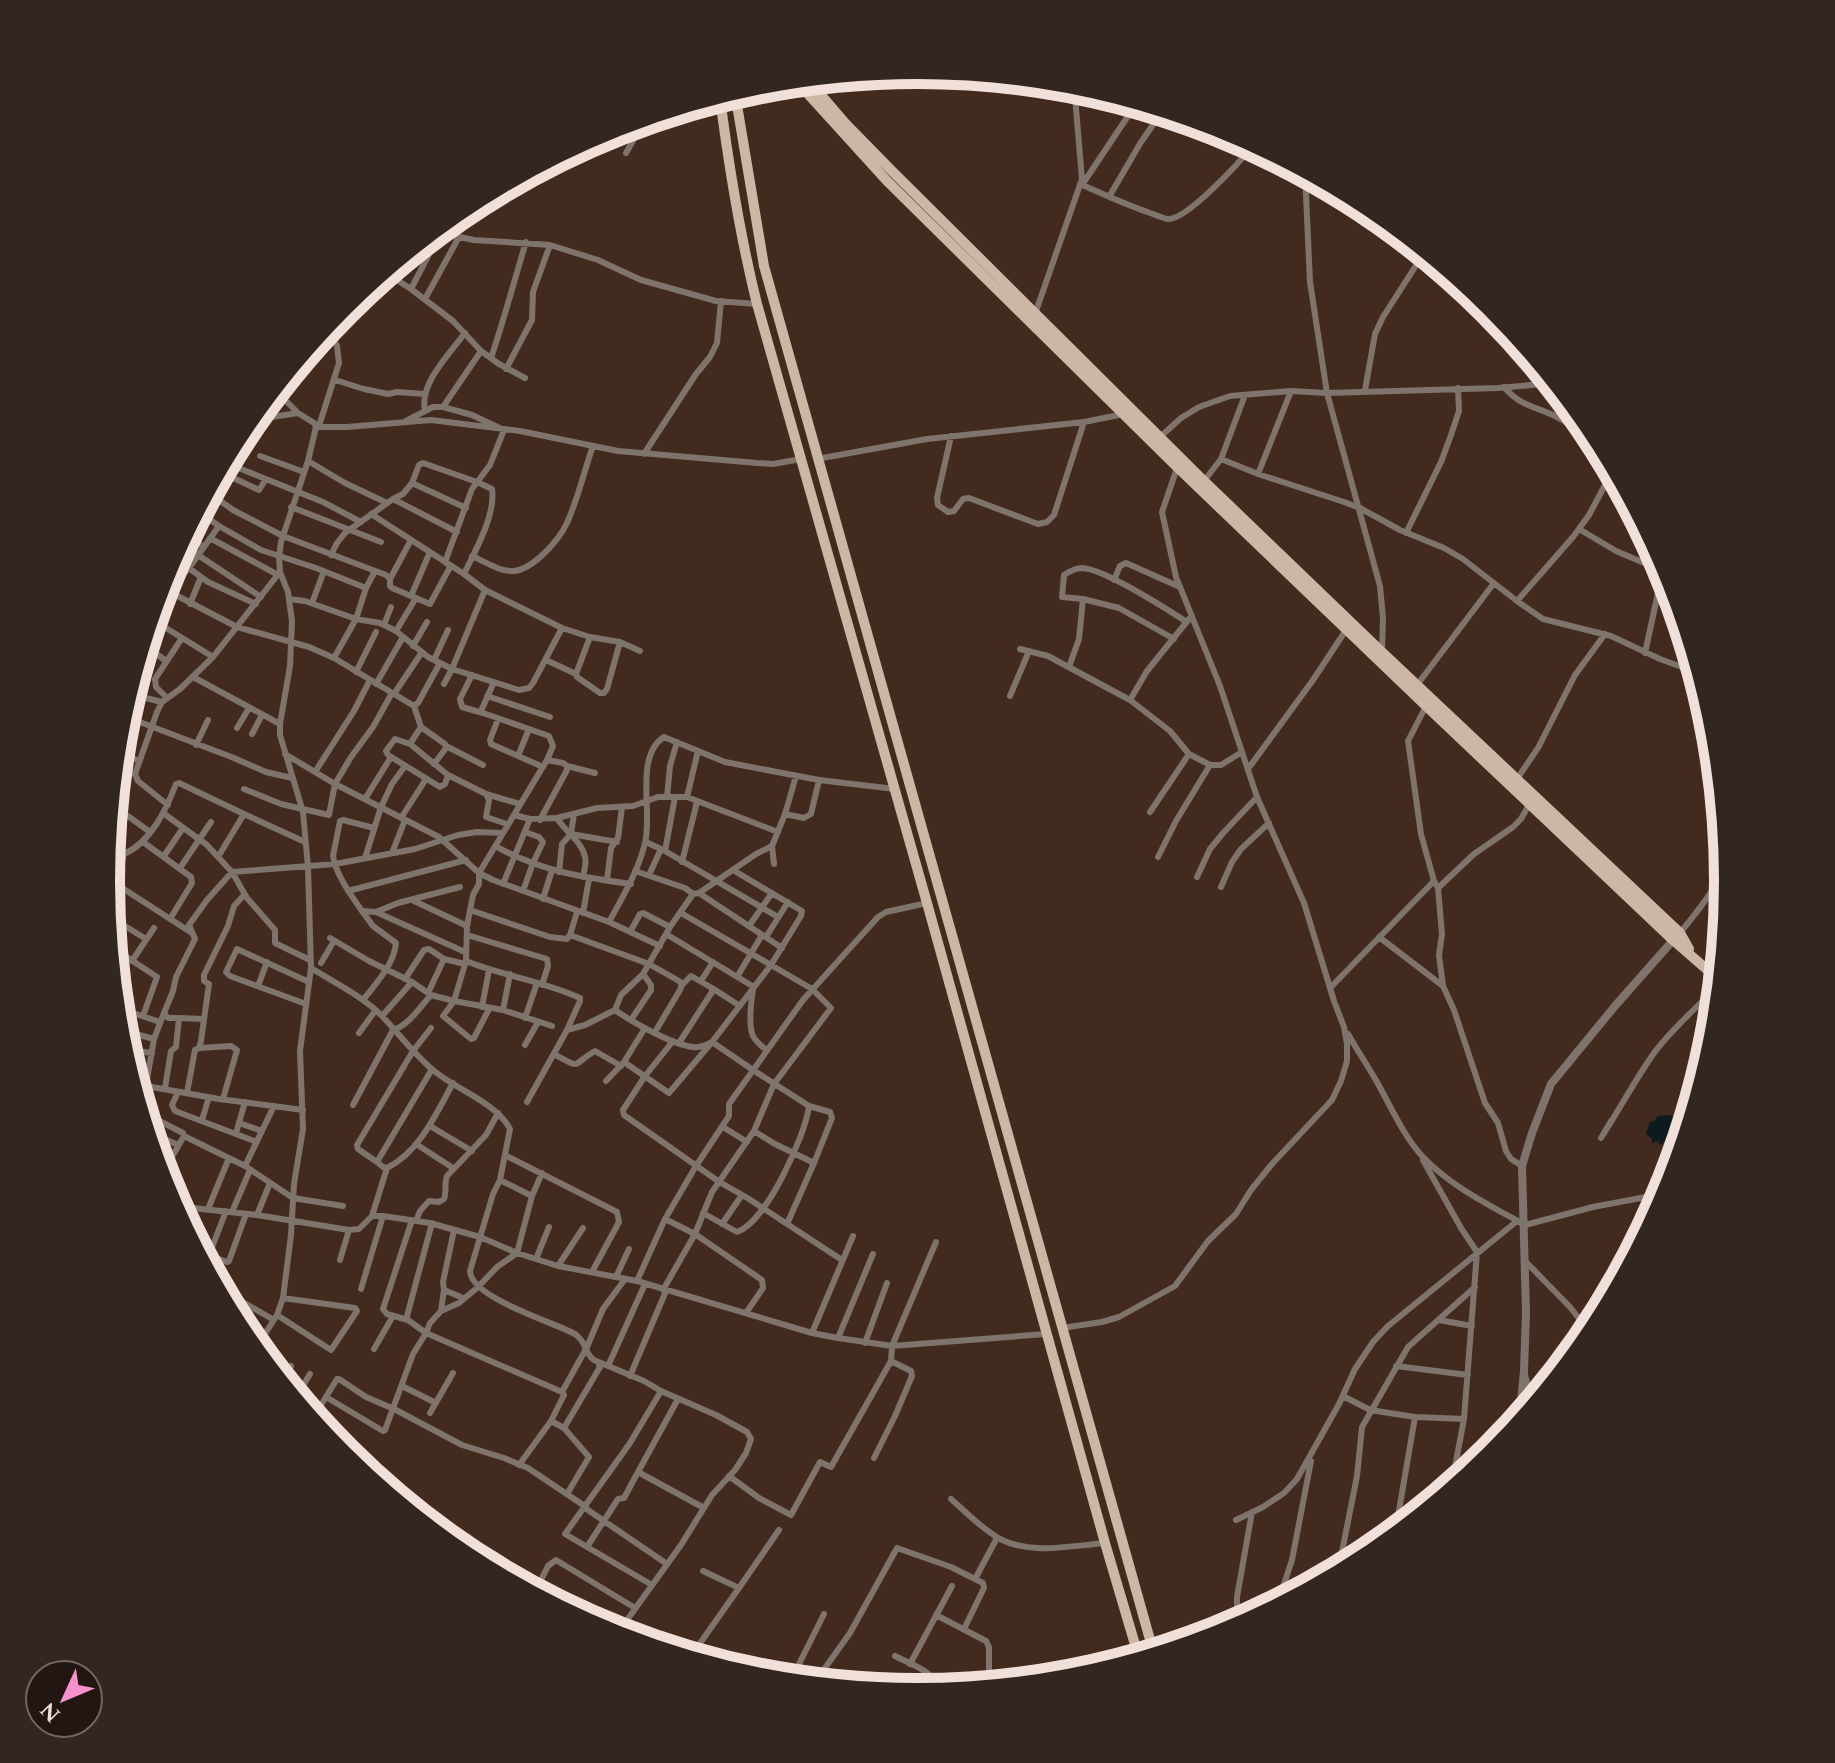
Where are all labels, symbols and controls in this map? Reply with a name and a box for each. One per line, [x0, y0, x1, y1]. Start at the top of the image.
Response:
north arrow [24, 1659, 104, 1739]
text: N [33, 1694, 69, 1730]

